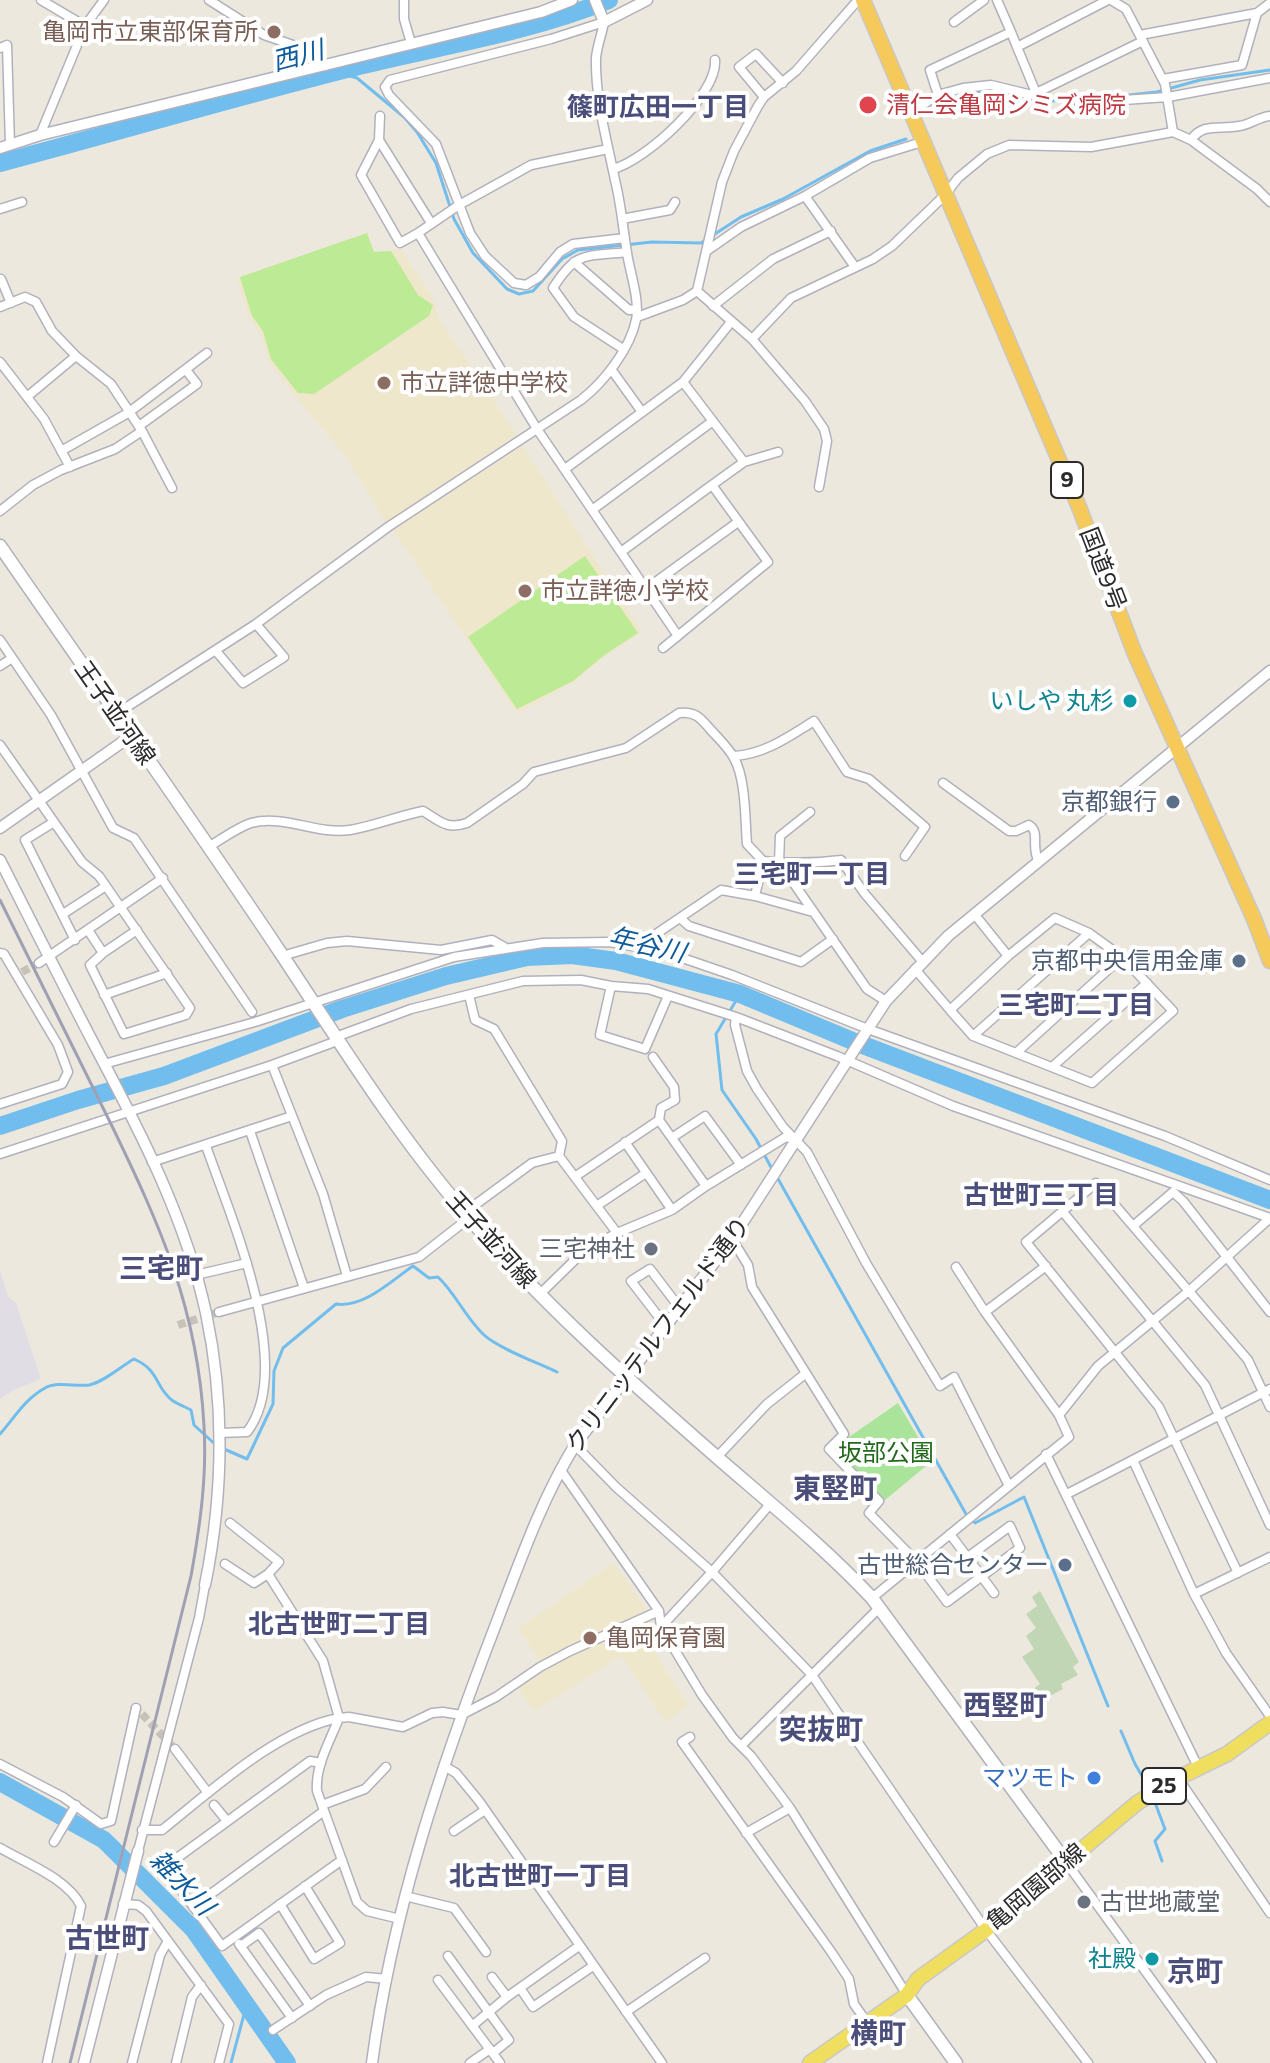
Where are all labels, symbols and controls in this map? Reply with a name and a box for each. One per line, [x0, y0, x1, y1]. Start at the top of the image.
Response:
place label: 亀岡市立東部保育所 [42, 18, 258, 46]
marker: 亀岡市立東部保育所 [265, 23, 283, 41]
water label: 西川 [269, 34, 327, 78]
district label: 篠町広田一丁目 [567, 91, 749, 123]
place label: 清仁会亀岡シミズ病院 [886, 91, 1126, 119]
marker: 清仁会亀岡シミズ病院 [857, 94, 879, 116]
place label: 市立詳徳中学校 [400, 369, 568, 397]
marker: 市立詳徳中学校 [375, 374, 393, 392]
road number: 9 [1051, 462, 1083, 498]
street label: 国道9号 [1074, 523, 1132, 615]
place label: 市立詳徳小学校 [541, 577, 709, 605]
marker: 市立詳徳小学校 [516, 582, 534, 600]
street label: 王子並河線 [69, 656, 161, 770]
place label: いしや 丸杉 [989, 687, 1114, 715]
marker: いしや 丸杉 [1121, 692, 1139, 710]
place label: 京都銀行 [1061, 788, 1157, 816]
marker: 京都銀行 [1164, 793, 1182, 811]
district label: 三宅町一丁目 [734, 858, 890, 890]
water label: 年谷川 [605, 921, 689, 969]
place label: 京都中央信用金庫 [1031, 947, 1223, 975]
marker: 京都中央信用金庫 [1230, 952, 1248, 970]
district label: 三宅町二丁目 [998, 989, 1154, 1021]
district label: 古世町三丁目 [963, 1179, 1119, 1211]
street label: 王子並河線 [440, 1186, 542, 1294]
street label: クリニッテルフェルド通り [560, 1211, 756, 1459]
place label: 三宅神社 [539, 1235, 635, 1263]
marker: 三宅神社 [642, 1240, 660, 1258]
district label: 三宅町 [119, 1252, 203, 1286]
park label: 坂部公園 [838, 1439, 934, 1467]
district label: 東竪町 [793, 1472, 877, 1506]
place label: 古世総合センター [857, 1551, 1049, 1579]
marker: 古世総合センター [1056, 1556, 1074, 1574]
district label: 北古世町二丁目 [248, 1608, 430, 1640]
place label: 亀岡保育園 [606, 1624, 726, 1652]
marker: 亀岡保育園 [581, 1629, 599, 1647]
district label: 西竪町 [963, 1689, 1047, 1723]
district label: 突抜町 [779, 1713, 863, 1747]
place label: マツモト [982, 1764, 1078, 1792]
road number: 25 [1142, 1768, 1186, 1804]
marker: マツモト [1085, 1769, 1103, 1787]
street label: 亀岡園部線 [981, 1837, 1091, 1937]
water label: 雑水川 [144, 1844, 220, 1922]
district label: 北古世町一丁目 [449, 1860, 631, 1892]
place label: 古世地蔵堂 [1100, 1888, 1220, 1916]
marker: 古世地蔵堂 [1075, 1893, 1093, 1911]
district label: 古世町 [65, 1922, 149, 1956]
place label: 社殿 [1088, 1945, 1136, 1973]
marker: 社殿 [1143, 1950, 1161, 1968]
district label: 京町 [1167, 1955, 1223, 1989]
district label: 横町 [850, 2017, 906, 2051]

